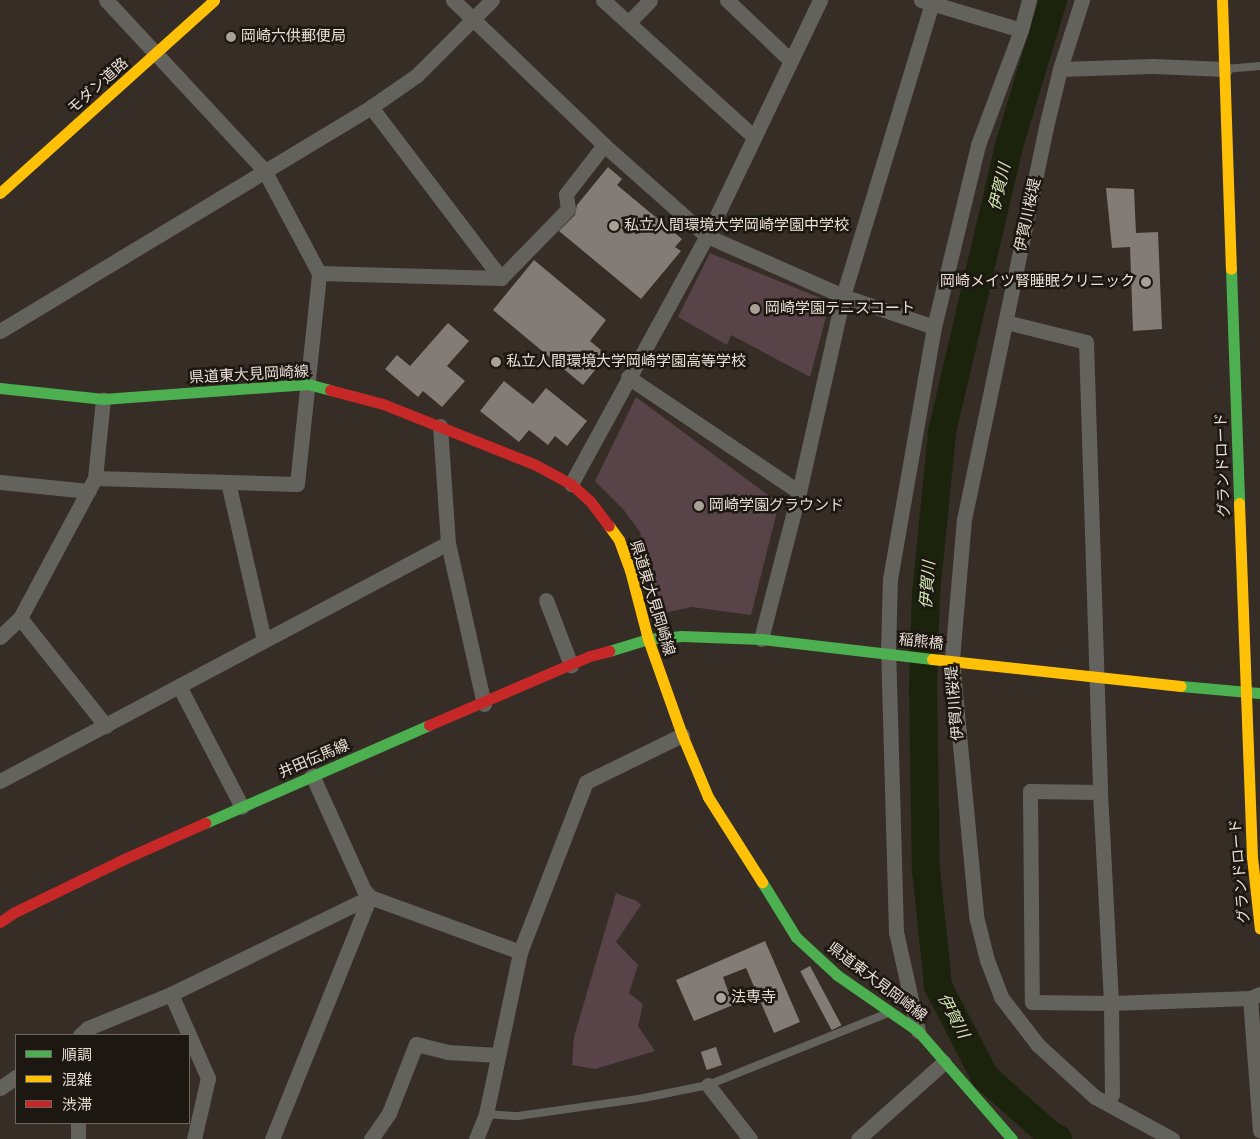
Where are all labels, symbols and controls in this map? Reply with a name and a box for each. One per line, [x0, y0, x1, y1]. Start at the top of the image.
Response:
place label: 岡崎六供郵便局 [241, 28, 346, 46]
marker: 岡崎六供郵便局 [225, 31, 237, 43]
street label: モダン道路 [64, 54, 132, 118]
water label: 伊賀川 [985, 161, 1015, 213]
street label: 伊賀川桜堤 [1011, 176, 1045, 254]
place label: 私立人間環境大学岡崎学園中学校 [624, 217, 849, 235]
marker: 私立人間環境大学岡崎学園中学校 [608, 220, 620, 232]
place label: 岡崎メイツ腎睡眠クリニック [940, 273, 1135, 291]
marker: 岡崎メイツ腎睡眠クリニック [1139, 275, 1153, 289]
place label: 岡崎学園テニスコート [765, 300, 915, 318]
marker: 岡崎学園テニスコート [749, 303, 761, 315]
place label: 私立人間環境大学岡崎学園高等学校 [506, 353, 746, 371]
marker: 私立人間環境大学岡崎学園高等学校 [490, 356, 502, 368]
street label: 県道東大見岡崎線 [189, 363, 309, 387]
street label: グランドロード [1212, 412, 1234, 518]
place label: 岡崎学園グラウンド [709, 497, 844, 515]
marker: 岡崎学園グラウンド [693, 500, 705, 512]
street label: 県道東大見岡崎線 [626, 538, 678, 658]
water label: 伊賀川 [917, 560, 939, 610]
street label: 稲熊橋 [898, 631, 944, 653]
street label: 伊賀川桜堤 [943, 665, 967, 741]
street label: 井田伝馬線 [276, 736, 352, 782]
street label: グランドロード [1226, 818, 1254, 924]
street label: 県道東大見岡崎線 [824, 939, 930, 1025]
place label: 法専寺 [731, 989, 776, 1007]
water label: 伊賀川 [933, 990, 973, 1042]
marker: 法専寺 [715, 992, 727, 1004]
legend [15, 1034, 190, 1124]
text: 順調 [62, 1046, 92, 1064]
text: 混雑 [62, 1071, 92, 1089]
text: 渋滞 [62, 1096, 92, 1114]

